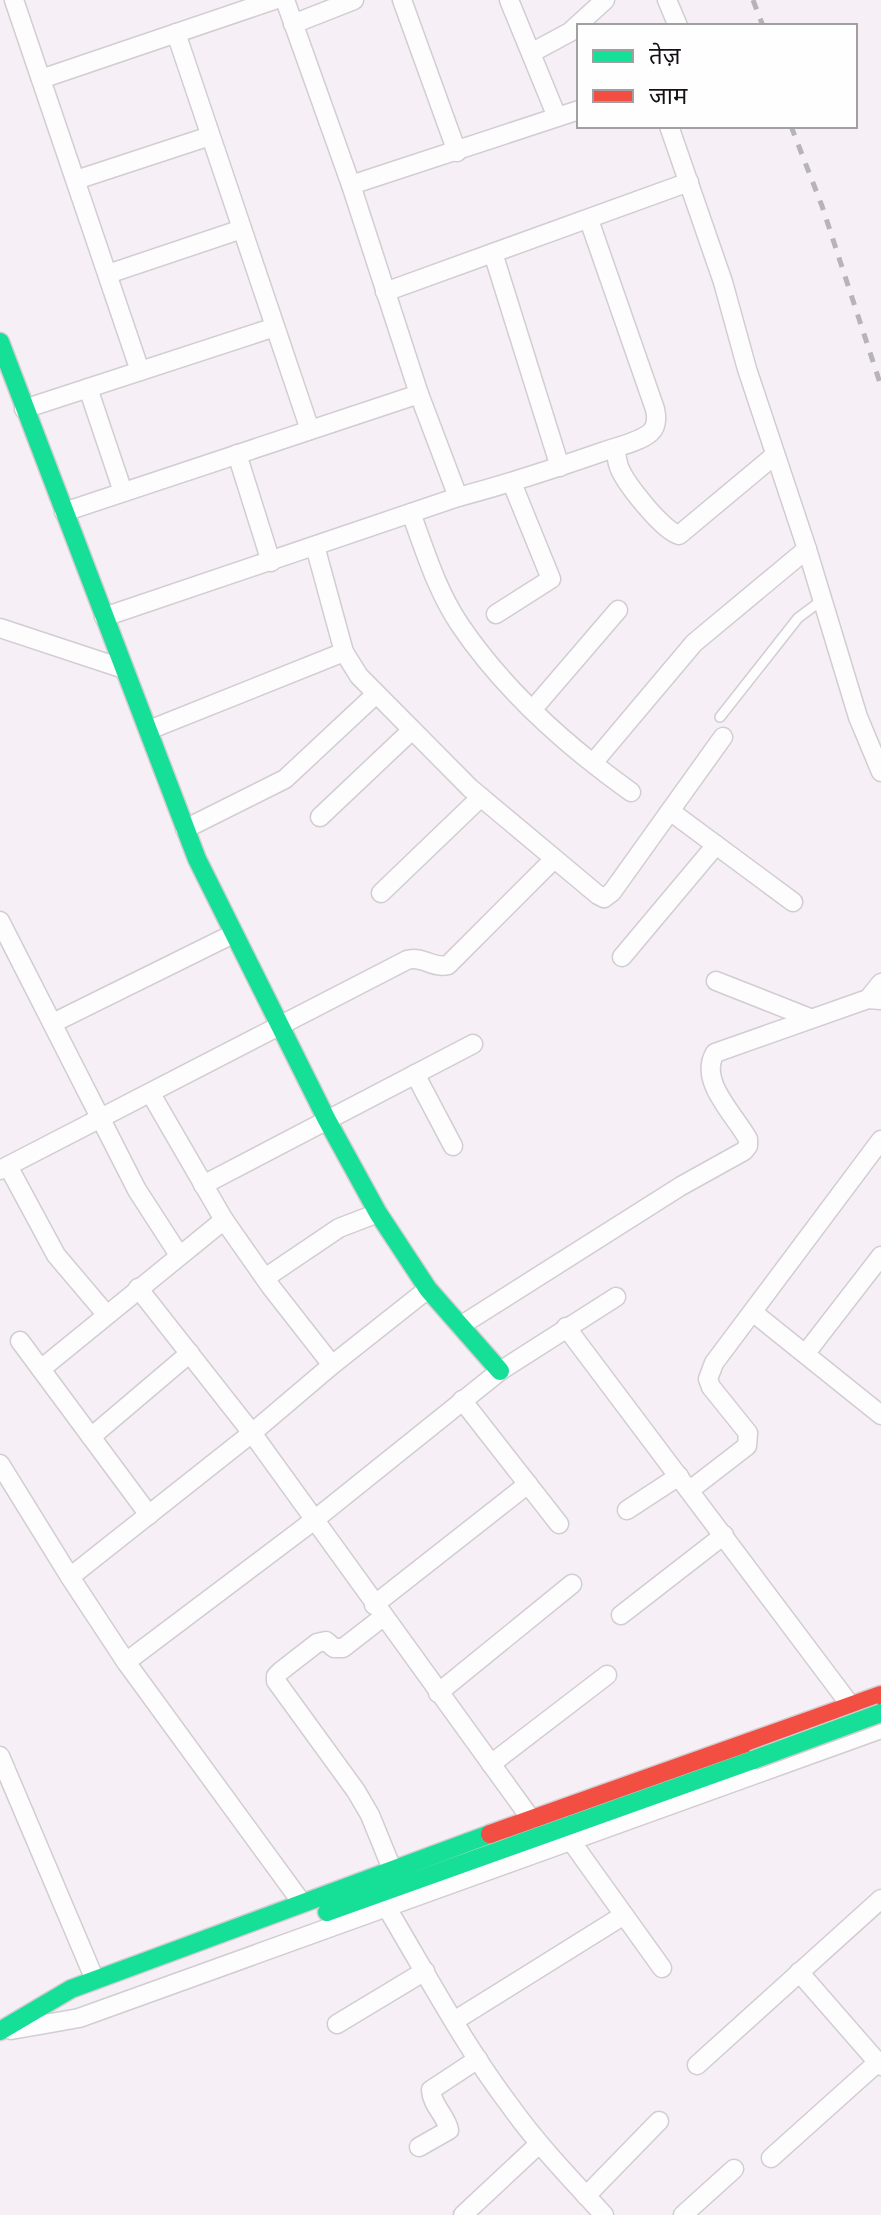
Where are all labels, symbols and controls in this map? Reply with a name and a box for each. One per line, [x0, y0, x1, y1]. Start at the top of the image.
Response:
legend [577, 24, 857, 128]
text: तेज़ [649, 42, 682, 70]
text: जाम [649, 82, 688, 110]

